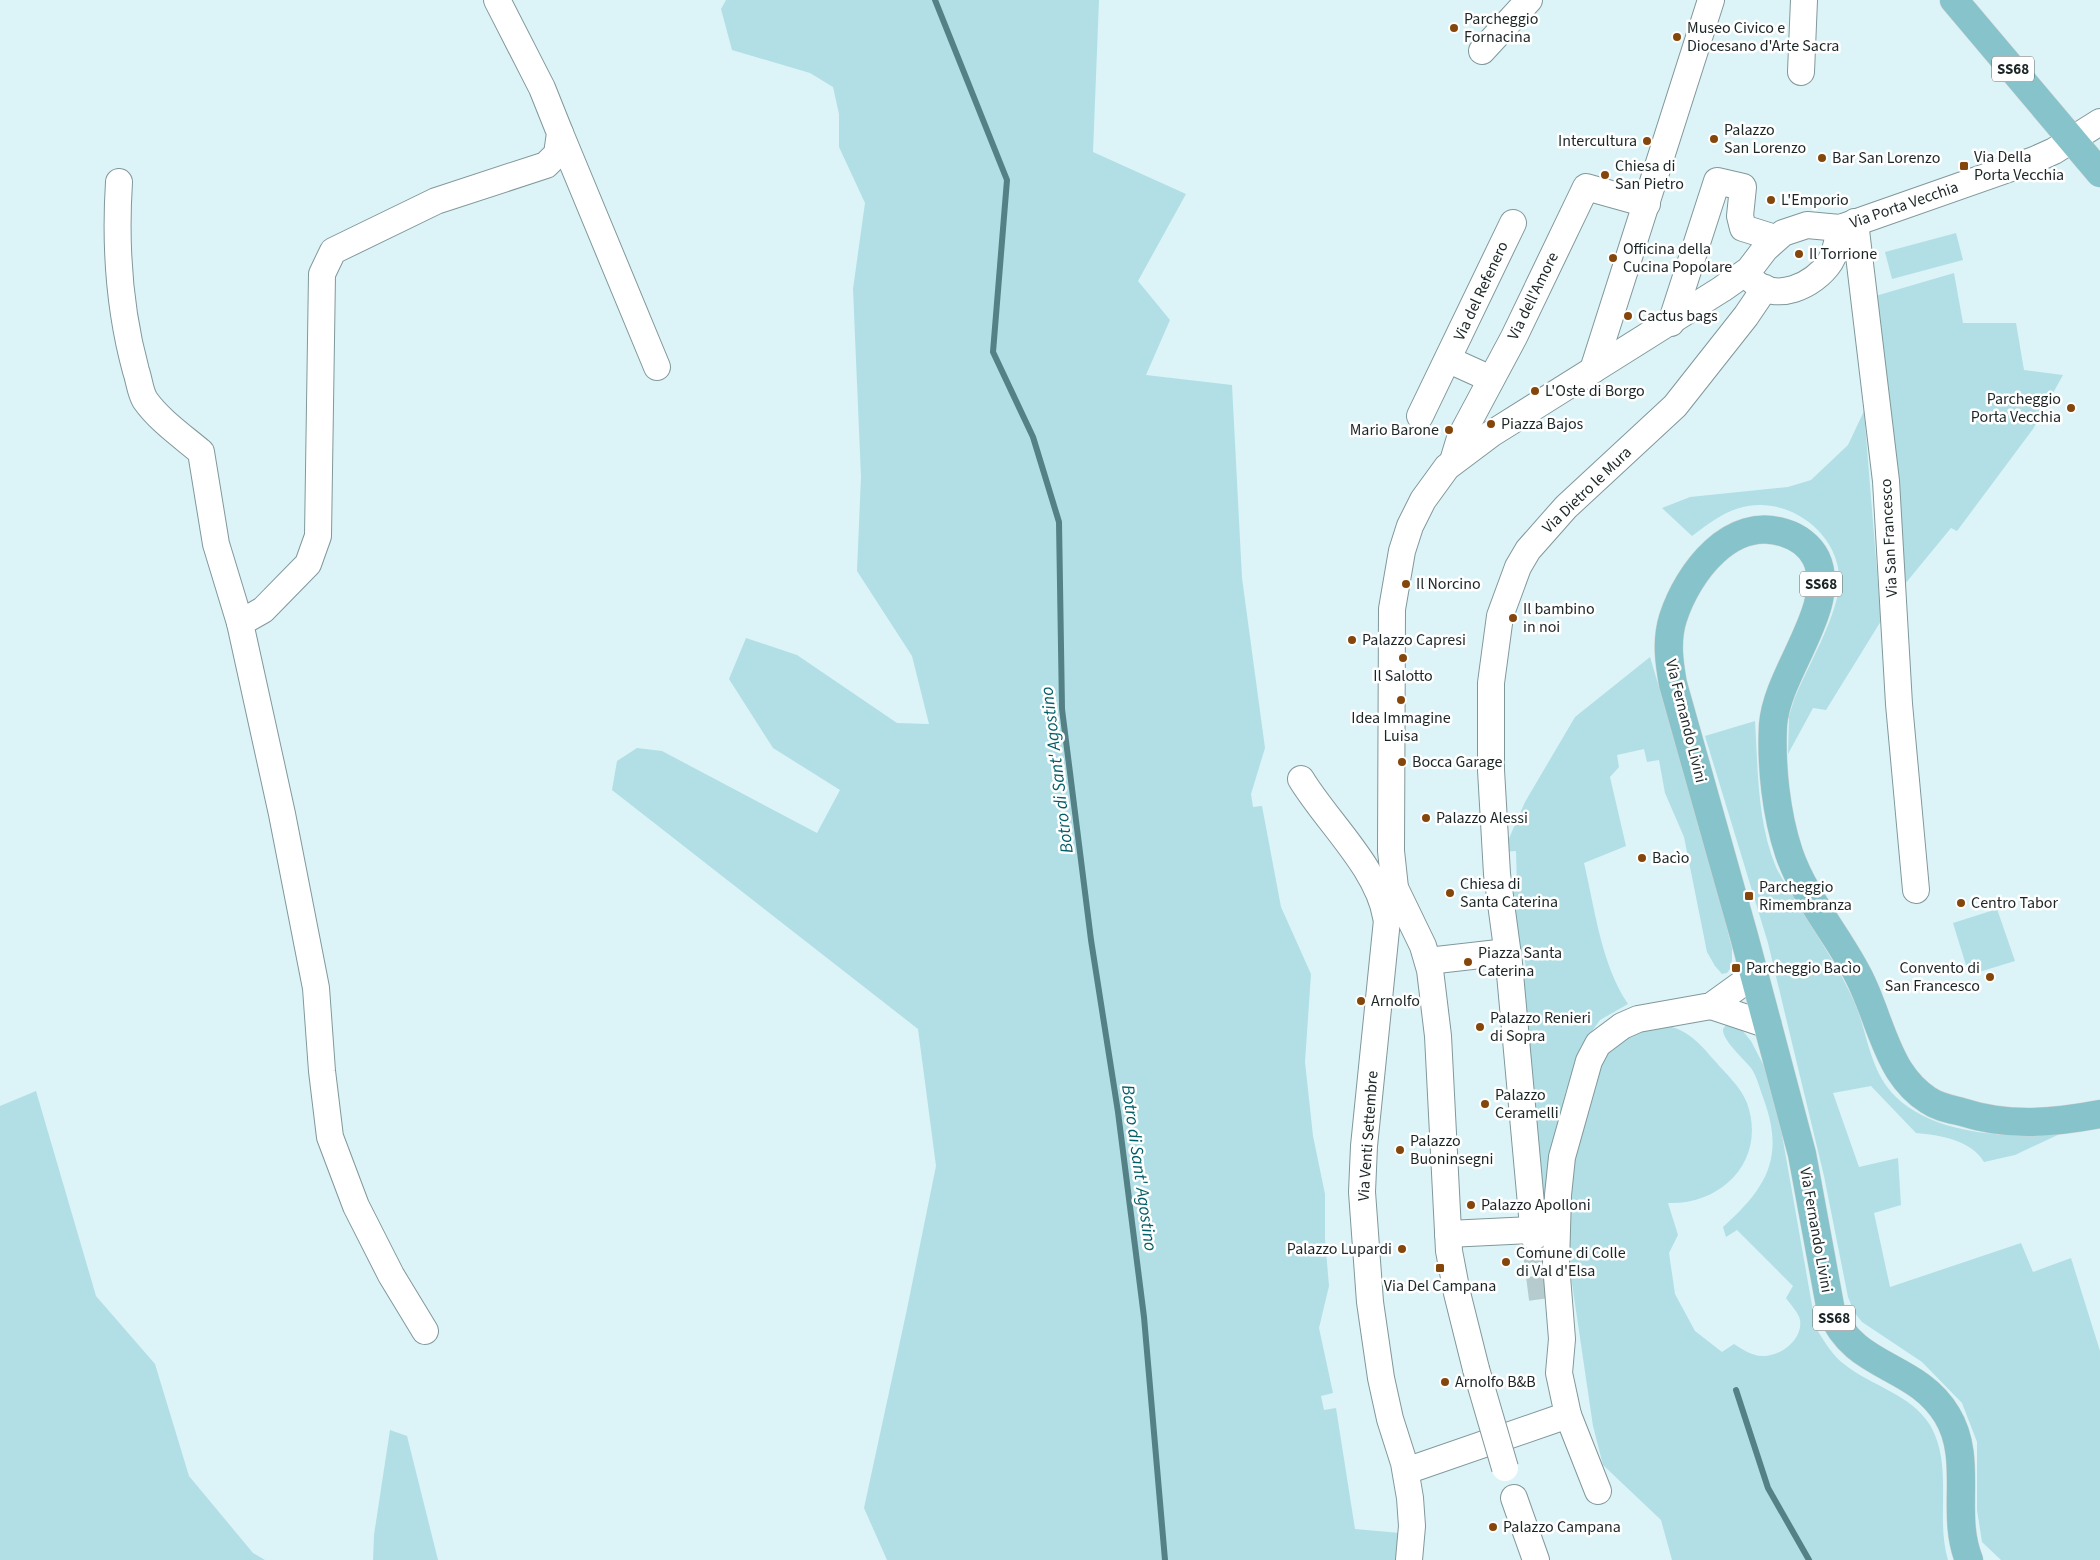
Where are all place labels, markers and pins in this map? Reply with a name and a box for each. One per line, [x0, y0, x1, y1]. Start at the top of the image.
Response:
place label: Parcheggio Fornacina [1464, 8, 1538, 48]
place label: Museo Civico e Diocesano d'Arte Sacra [1687, 17, 1839, 57]
marker: Parcheggio Fornacina [1448, 22, 1460, 34]
marker: Museo Civico e Diocesano d'Arte Sacra [1671, 31, 1683, 43]
place label: Palazzo San Lorenzo [1724, 119, 1806, 159]
place label: Intercultura [1558, 130, 1637, 152]
marker: Palazzo San Lorenzo [1708, 133, 1720, 145]
marker: Intercultura [1641, 135, 1653, 147]
place label: Via Della Porta Vecchia [1974, 146, 2064, 186]
place label: Bar San Lorenzo [1832, 147, 1940, 169]
marker: Bar San Lorenzo [1816, 152, 1828, 164]
place label: Chiesa di San Pietro [1615, 155, 1684, 195]
marker: Via Della Porta Vecchia [1958, 160, 1970, 172]
marker: Chiesa di San Pietro [1599, 169, 1611, 181]
place label: L'Emporio [1781, 189, 1849, 211]
marker: L'Emporio [1765, 194, 1777, 206]
place label: Officina della Cucina Popolare [1623, 238, 1732, 278]
place label: Il Torrione [1809, 243, 1877, 265]
marker: Il Torrione [1793, 248, 1805, 260]
marker: Officina della Cucina Popolare [1607, 252, 1619, 264]
place label: Cactus bags [1638, 305, 1718, 327]
marker: Cactus bags [1622, 310, 1634, 322]
place label: L'Oste di Borgo [1545, 380, 1645, 402]
marker: L'Oste di Borgo [1529, 385, 1541, 397]
place label: Parcheggio Porta Vecchia [1971, 388, 2061, 428]
marker: Parcheggio Porta Vecchia [2065, 402, 2077, 414]
place label: Piazza Bajos [1501, 413, 1584, 435]
marker: Piazza Bajos [1485, 418, 1497, 430]
place label: Mario Barone [1350, 419, 1439, 441]
marker: Mario Barone [1443, 424, 1455, 436]
place label: Il Norcino [1416, 573, 1481, 595]
marker: Il Norcino [1400, 578, 1412, 590]
place label: Il bambino in noi [1523, 598, 1595, 638]
marker: Il bambino in noi [1507, 612, 1519, 624]
place label: Palazzo Capresi [1362, 629, 1466, 651]
marker: Palazzo Capresi [1346, 634, 1358, 646]
marker: Il Salotto [1397, 652, 1409, 664]
place label: Il Salotto [1373, 665, 1433, 687]
marker: Idea Immagine Luisa [1395, 694, 1407, 706]
place label: Idea Immagine Luisa [1351, 707, 1451, 747]
place label: Bocca Garage [1412, 751, 1502, 773]
marker: Bocca Garage [1396, 756, 1408, 768]
place label: Palazzo Alessi [1436, 807, 1528, 829]
marker: Palazzo Alessi [1420, 812, 1432, 824]
place label: Bacìo [1652, 847, 1689, 869]
marker: Bacìo [1636, 852, 1648, 864]
place label: Chiesa di Santa Caterina [1460, 873, 1558, 913]
place label: Parcheggio Rimembranza [1759, 876, 1852, 916]
marker: Chiesa di Santa Caterina [1444, 887, 1456, 899]
marker: Parcheggio Rimembranza [1743, 890, 1755, 902]
place label: Centro Tabor [1971, 892, 2058, 914]
marker: Centro Tabor [1955, 897, 1967, 909]
place label: Piazza Santa Caterina [1478, 942, 1562, 982]
marker: Piazza Santa Caterina [1462, 956, 1474, 968]
place label: Parcheggio Bacìo [1746, 957, 1861, 979]
place label: Convento di San Francesco [1885, 957, 1980, 997]
marker: Parcheggio Bacìo [1730, 962, 1742, 974]
marker: Convento di San Francesco [1984, 971, 1996, 983]
place label: Arnolfo [1371, 990, 1420, 1012]
marker: Arnolfo [1355, 995, 1367, 1007]
place label: Palazzo Renieri di Sopra [1490, 1007, 1591, 1047]
marker: Palazzo Renieri di Sopra [1474, 1021, 1486, 1033]
place label: Palazzo Ceramelli [1495, 1084, 1559, 1124]
marker: Palazzo Ceramelli [1479, 1098, 1491, 1110]
place label: Palazzo Buoninsegni [1410, 1130, 1493, 1170]
marker: Palazzo Buoninsegni [1394, 1144, 1406, 1156]
place label: Palazzo Apolloni [1481, 1194, 1591, 1216]
marker: Palazzo Apolloni [1465, 1199, 1477, 1211]
place label: Palazzo Lupardi [1287, 1238, 1392, 1260]
place label: Comune di Colle di Val d'Elsa [1516, 1242, 1626, 1282]
marker: Palazzo Lupardi [1396, 1243, 1408, 1255]
marker: Comune di Colle di Val d'Elsa [1500, 1256, 1512, 1268]
marker: Via Del Campana [1434, 1262, 1446, 1274]
place label: Via Del Campana [1384, 1275, 1496, 1297]
place label: Arnolfo B&B [1455, 1371, 1536, 1393]
marker: Arnolfo B&B [1439, 1376, 1451, 1388]
place label: Palazzo Campana [1503, 1516, 1621, 1538]
marker: Palazzo Campana [1487, 1521, 1499, 1533]

